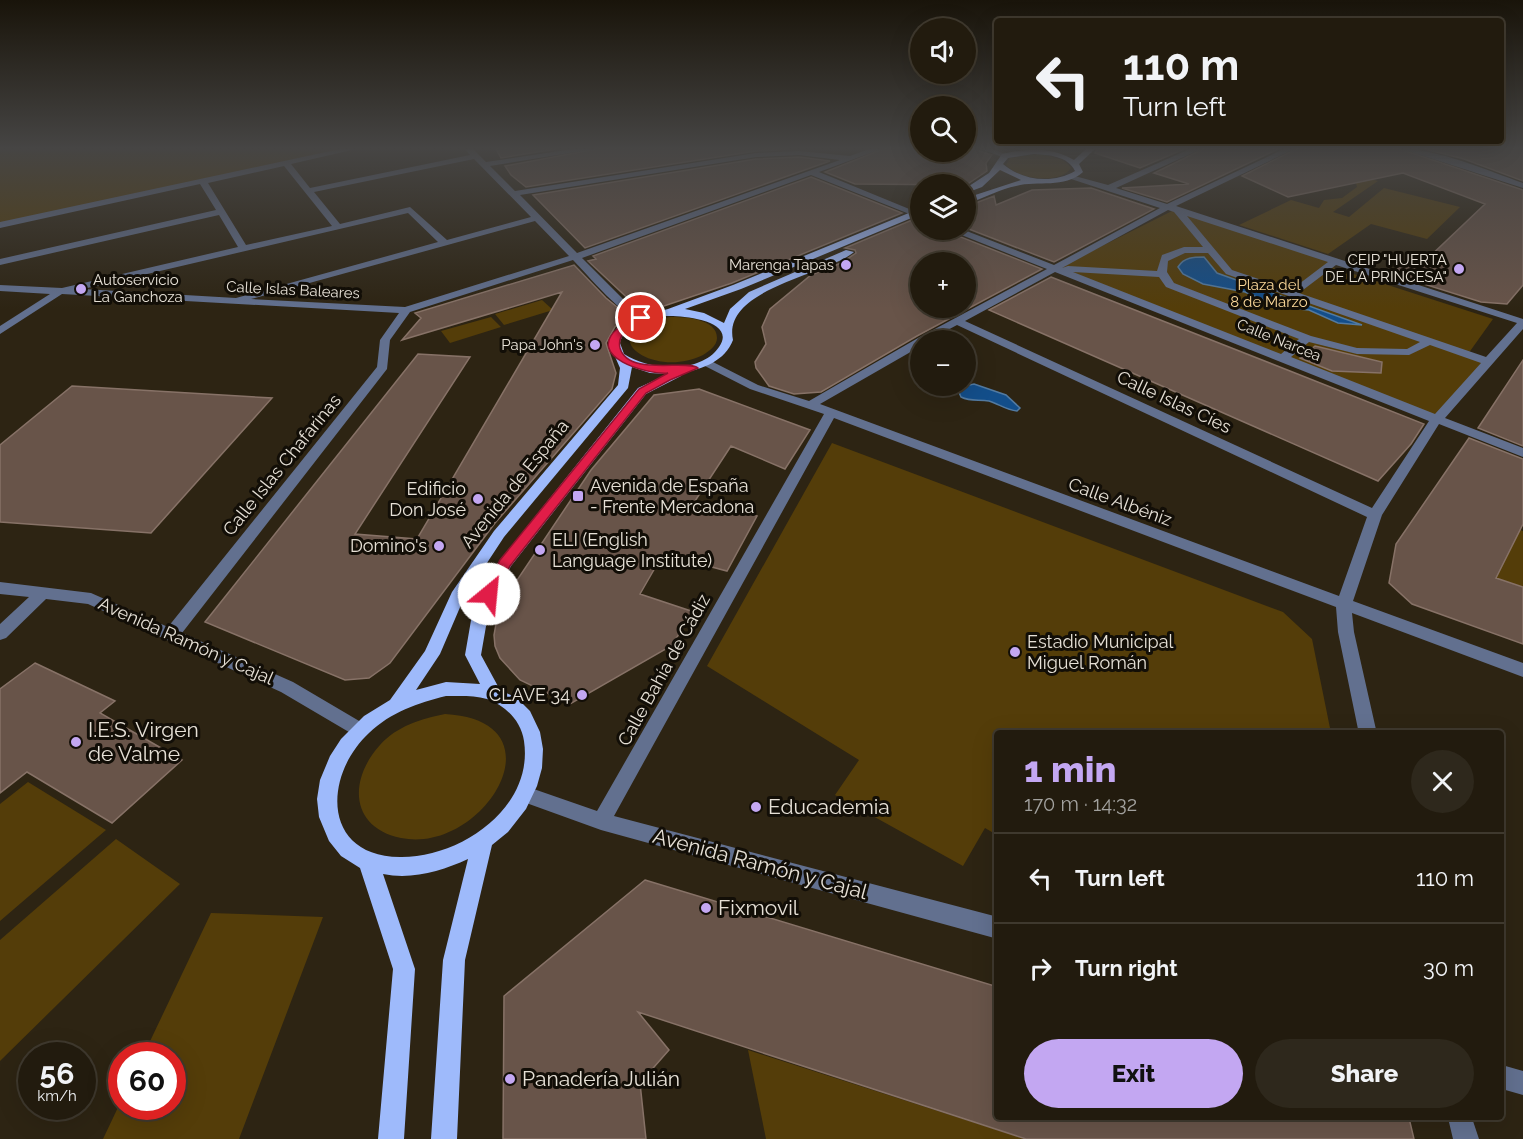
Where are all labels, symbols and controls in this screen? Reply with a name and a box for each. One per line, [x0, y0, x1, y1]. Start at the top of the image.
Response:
map controls [910, 18, 976, 396]
button: sound [910, 18, 976, 84]
text: 110 m [1123, 41, 1239, 90]
icon: left [1024, 42, 1102, 120]
text: Turn left [1123, 91, 1226, 122]
button: search [910, 96, 976, 162]
button: layers [910, 174, 976, 240]
place label: CEIP "HUERTA DE LA PRINCESA" [1325, 251, 1447, 286]
button: + [910, 252, 976, 318]
place label: Marenga Tapas [729, 256, 834, 274]
marker: Marenga Tapas [839, 258, 853, 272]
marker: CEIP "HUERTA DE LA PRINCESA" [1452, 262, 1466, 276]
place label: Autoservicio La Ganchoza [93, 271, 183, 306]
park label: Plaza del 8 de Marzo [1230, 276, 1308, 311]
street label: Calle Islas Baleares [226, 278, 360, 302]
marker: Autoservicio La Ganchoza [74, 282, 88, 296]
pin [615, 292, 666, 343]
icon: arrive [624, 301, 657, 334]
street label: Calle Narcea [1234, 315, 1324, 365]
button: − [910, 330, 976, 396]
place label: Papa John's [501, 336, 583, 354]
marker: Papa John's [588, 338, 602, 352]
street label: Calle Islas Cíes [1114, 366, 1235, 437]
street label: Calle Islas Chafarinas [218, 390, 345, 540]
street label: Avenida de España [457, 415, 573, 552]
street label: Calle Albéniz [1066, 473, 1175, 530]
place label: Avenida de España - Frente Mercadona [590, 475, 754, 517]
place label: Edificio Don José [389, 478, 466, 520]
marker: Avenida de España - Frente Mercadona [571, 489, 585, 503]
marker: Edificio Don José [471, 492, 485, 506]
place label: ELI (English Language Institute) [552, 529, 712, 571]
place label: Domino's [350, 535, 427, 556]
marker: Domino's [432, 539, 446, 553]
marker: ELI (English Language Institute) [533, 543, 547, 557]
position arrow [457, 562, 521, 626]
street label: Calle Bahía de Cádiz [613, 590, 714, 749]
street label: Avenida Ramón y Cajal [95, 592, 277, 689]
place label: Estadio Municipal Miguel Román [1027, 631, 1174, 673]
marker: Estadio Municipal Miguel Román [1008, 645, 1022, 659]
place label: CLAVE 34 [489, 684, 570, 705]
marker: CLAVE 34 [575, 688, 589, 702]
place label: I.E.S. Virgen de Valme [88, 717, 199, 766]
marker: I.E.S. Virgen de Valme [69, 735, 83, 749]
text: 1 min [1024, 748, 1116, 790]
button: close [1411, 750, 1474, 813]
text: 170 m · 14:32 [1024, 792, 1137, 816]
place label: Educademia [768, 794, 890, 819]
marker: Educademia [749, 800, 763, 814]
street label: Avenida Ramón y Cajal [650, 823, 870, 904]
icon: left [1024, 862, 1057, 895]
text: Turn left [1075, 865, 1165, 891]
text: 110 m [1416, 865, 1474, 891]
place label: Fixmovil [718, 895, 799, 920]
marker: Fixmovil [699, 901, 713, 915]
icon: right [1024, 952, 1057, 985]
text: Turn right [1075, 955, 1178, 981]
text: 30 m [1423, 955, 1474, 981]
button: Exit [1024, 1039, 1243, 1108]
button: Share [1255, 1039, 1474, 1108]
speed limit sign: 60 [108, 1042, 186, 1120]
text: 56 [40, 1056, 74, 1091]
place label: Panadería Julián [522, 1066, 680, 1091]
marker: Panadería Julián [503, 1072, 517, 1086]
text: km/h [37, 1087, 77, 1105]

